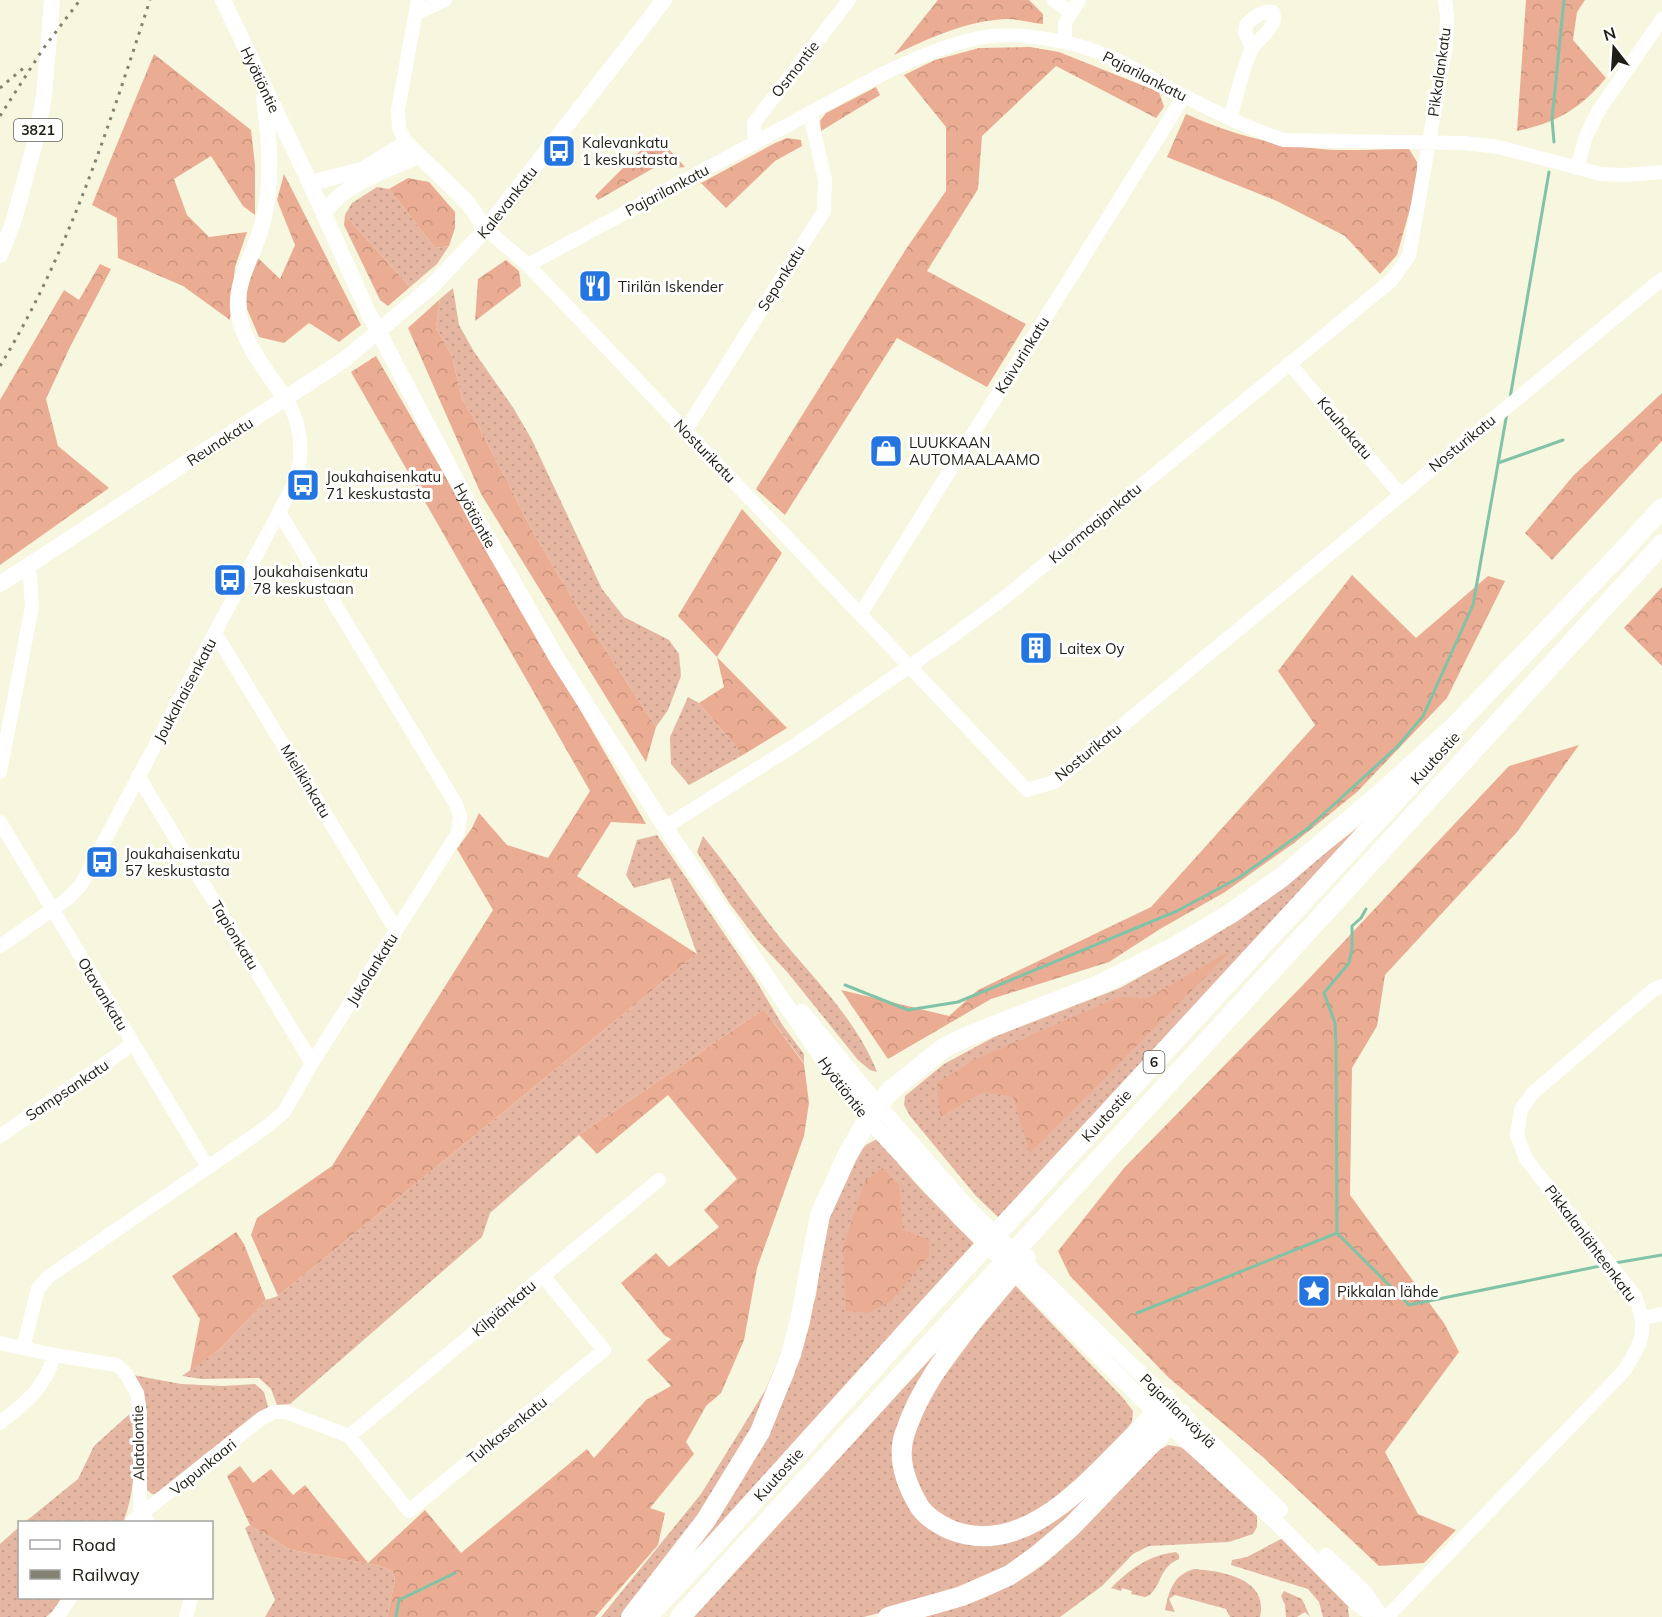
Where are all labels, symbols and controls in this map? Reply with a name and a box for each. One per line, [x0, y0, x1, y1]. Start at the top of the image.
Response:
north arrow [1584, 18, 1644, 78]
text: N [1601, 22, 1618, 45]
street label: Pikkalankatu [1423, 26, 1455, 118]
street label: Osmontie [767, 37, 823, 101]
street label: Hyötiöntie [237, 43, 285, 116]
street label: Pajarilankatu [1100, 47, 1190, 105]
road number: 3821 [14, 119, 62, 141]
bus stop icon: Kalevankatu 1 keskustasta [541, 133, 577, 169]
place label: Kalevankatu 1 keskustasta [582, 133, 678, 169]
street label: Pajarilankatu [622, 160, 712, 220]
street label: Kalevankatu [473, 162, 541, 242]
street label: Seponkatu [753, 241, 809, 315]
restaurant icon: Tirilän Iskender [577, 268, 613, 304]
place label: Tirilän Iskender [618, 277, 724, 296]
street label: Kaivurinkatu [991, 313, 1053, 397]
street label: Kauhakatu [1313, 393, 1377, 463]
street label: Nosturikatu [1425, 410, 1499, 476]
street label: Reunakatu [183, 412, 256, 470]
street label: Nosturikatu [670, 415, 740, 487]
shop icon: LUUKKAAN AUTOMAALAAMO [868, 433, 904, 469]
place label: LUUKKAAN AUTOMAALAAMO [909, 433, 1040, 469]
bus stop icon: Joukahaisenkatu 71 keskustasta [285, 467, 321, 503]
place label: Joukahaisenkatu 71 keskustasta [326, 467, 441, 503]
street label: Kuormaajankatu [1045, 479, 1145, 567]
street label: Hyötiöntie [450, 480, 501, 551]
bus stop icon: Joukahaisenkatu 78 keskustaan [212, 562, 248, 598]
place label: Joukahaisenkatu 78 keskustaan [253, 562, 368, 598]
building icon: Laitex Oy [1018, 630, 1054, 666]
street label: Joukahaisenkatu [150, 635, 220, 745]
place label: Laitex Oy [1059, 639, 1125, 658]
street label: Nosturikatu [1051, 719, 1125, 785]
street label: Kuutostie [1406, 728, 1464, 788]
street label: Mielikinkatu [277, 741, 335, 821]
bus stop icon: Joukahaisenkatu 57 keskustasta [84, 844, 120, 880]
place label: Joukahaisenkatu 57 keskustasta [125, 844, 240, 880]
street label: Tapionkatu [207, 897, 263, 973]
street label: Jukolankatu [342, 929, 402, 1009]
street label: Otavankatu [74, 954, 132, 1034]
road number: 6 [1144, 1051, 1164, 1073]
street label: Hyötiöntie [814, 1053, 872, 1121]
street label: Sampsankatu [22, 1055, 112, 1125]
street label: Kuutostie [1077, 1085, 1135, 1145]
street label: Pikkalanlähteenkatu [1541, 1181, 1641, 1305]
place icon: Pikkalan lähde [1296, 1273, 1332, 1309]
street label: Kilpiänkatu [468, 1276, 540, 1340]
place label: Pikkalan lähde [1337, 1282, 1439, 1301]
street label: Pajarilanväylä [1136, 1369, 1221, 1452]
street label: Tuhkasenkatu [463, 1392, 551, 1468]
street label: Alatalontie [128, 1405, 148, 1481]
street label: Vapunkaari [166, 1435, 240, 1499]
street label: Kuutostie [749, 1444, 807, 1505]
legend [18, 1521, 213, 1599]
text: Road [72, 1533, 116, 1556]
text: Railway [72, 1563, 140, 1586]

